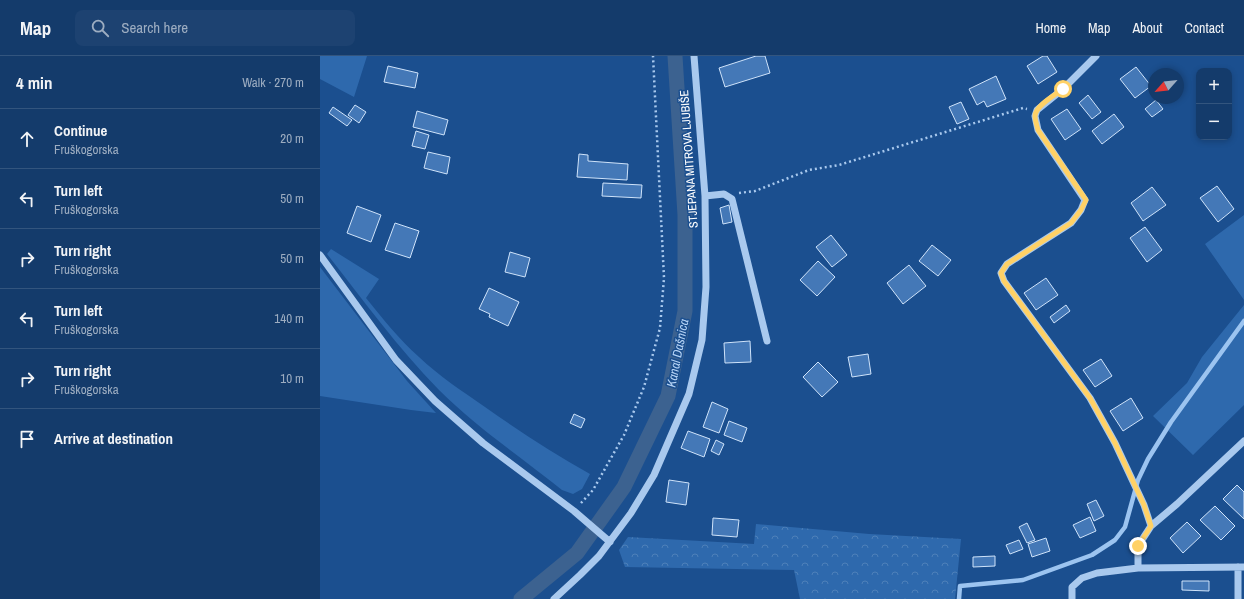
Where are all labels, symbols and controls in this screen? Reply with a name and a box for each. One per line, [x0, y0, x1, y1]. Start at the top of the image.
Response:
search box [75, 10, 355, 46]
text: Map [20, 15, 51, 41]
icon: search [89, 17, 111, 39]
text: Search here [121, 17, 188, 38]
text: Home [1035, 19, 1066, 37]
text: Map [1088, 19, 1110, 37]
text: About [1132, 19, 1162, 37]
text: Contact [1184, 19, 1224, 37]
north arrow [1148, 68, 1184, 104]
map controls [1196, 68, 1232, 140]
button: + [1196, 68, 1232, 104]
text: 4 min [16, 71, 52, 94]
text: Walk · 270 m [242, 74, 304, 91]
route start [1054, 80, 1072, 98]
street label: STJEPANA MITROVA LJUBIŠE [676, 89, 702, 229]
button: − [1196, 104, 1232, 140]
text: Continue [54, 120, 107, 141]
icon: ahead [16, 128, 38, 150]
text: 20 m [280, 130, 304, 147]
text: Fruškogorska [54, 141, 119, 158]
text: Turn left [54, 180, 102, 201]
icon: left [16, 188, 38, 210]
text: 50 m [280, 190, 304, 207]
text: Fruškogorska [54, 201, 119, 218]
text: Turn right [54, 240, 111, 261]
icon: right [16, 248, 38, 270]
text: 50 m [280, 250, 304, 267]
text: Fruškogorska [54, 261, 119, 278]
text: Turn left [54, 300, 102, 321]
icon: left [16, 308, 38, 330]
text: 140 m [274, 310, 304, 327]
water label: Kanal Dašnica [663, 317, 692, 389]
text: Fruškogorska [54, 321, 119, 338]
text: Turn right [54, 360, 111, 381]
icon: right [16, 368, 38, 390]
text: 10 m [280, 370, 304, 387]
text: Fruškogorska [54, 381, 119, 398]
icon: arrive [16, 428, 38, 450]
text: Arrive at destination [54, 428, 173, 449]
route end [1129, 537, 1147, 555]

